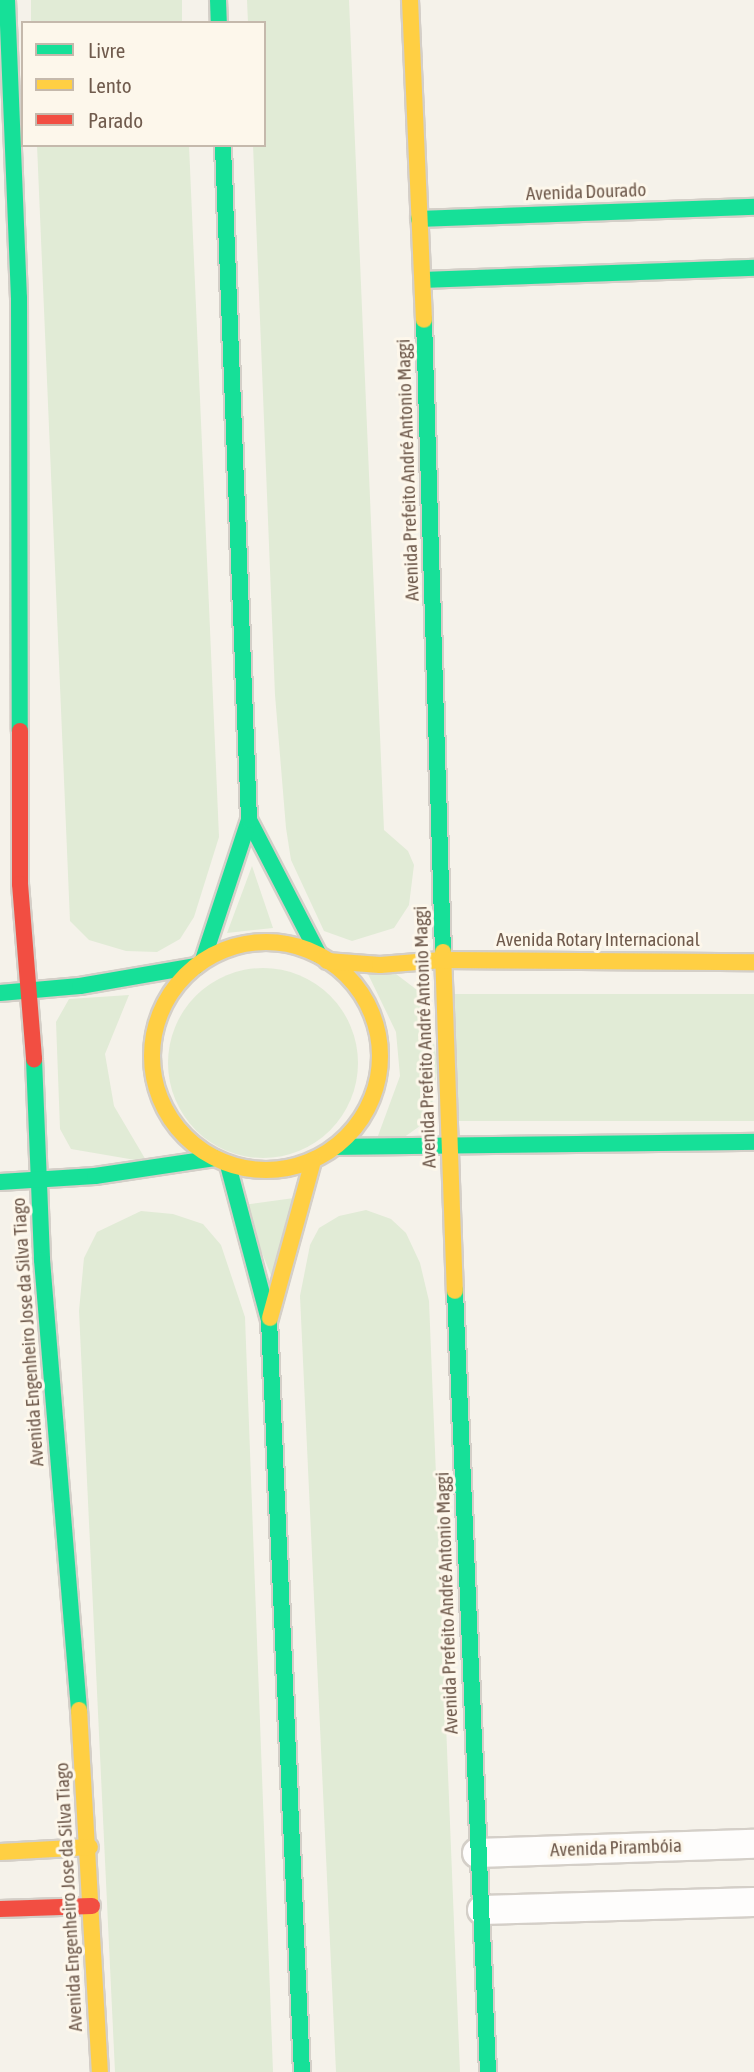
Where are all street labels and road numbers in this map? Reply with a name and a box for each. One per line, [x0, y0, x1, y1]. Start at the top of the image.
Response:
street label: Avenida Dourado [525, 179, 647, 205]
street label: Avenida Prefeito André Antonio Maggi [392, 339, 424, 601]
street label: Avenida Prefeito André Antonio Maggi [409, 906, 441, 1168]
street label: Avenida Rotary Internacional [496, 929, 700, 951]
street label: Avenida Engenheiro Jose da Silva Tiago [7, 1197, 49, 1467]
street label: Avenida Prefeito André Antonio Maggi [431, 1472, 463, 1734]
street label: Avenida Engenheiro Jose da Silva Tiago [51, 1762, 87, 2032]
street label: Avenida Pirambóia [550, 1834, 682, 1862]

